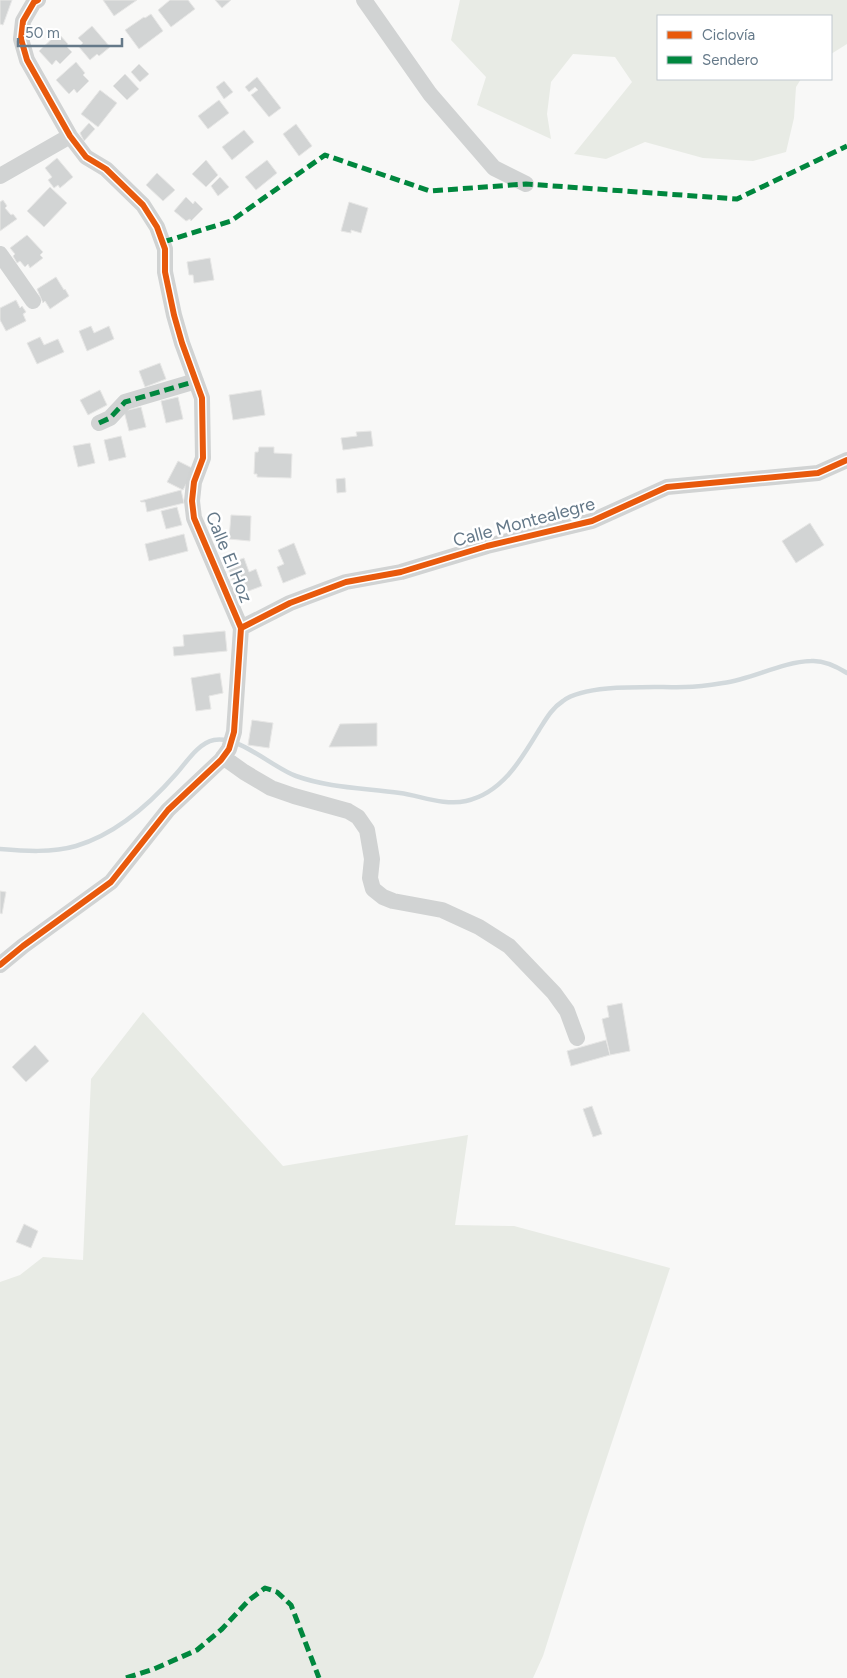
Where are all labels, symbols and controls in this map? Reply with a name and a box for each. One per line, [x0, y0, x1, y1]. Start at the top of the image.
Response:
scale bar [18, 15, 121, 47]
legend [657, 15, 832, 80]
text: 50 m [25, 24, 60, 42]
text: Ciclovía [702, 26, 755, 44]
text: Sendero [702, 51, 759, 69]
street label: Calle Montealegre [451, 492, 598, 552]
street label: Calle El Hoz [201, 508, 257, 606]

